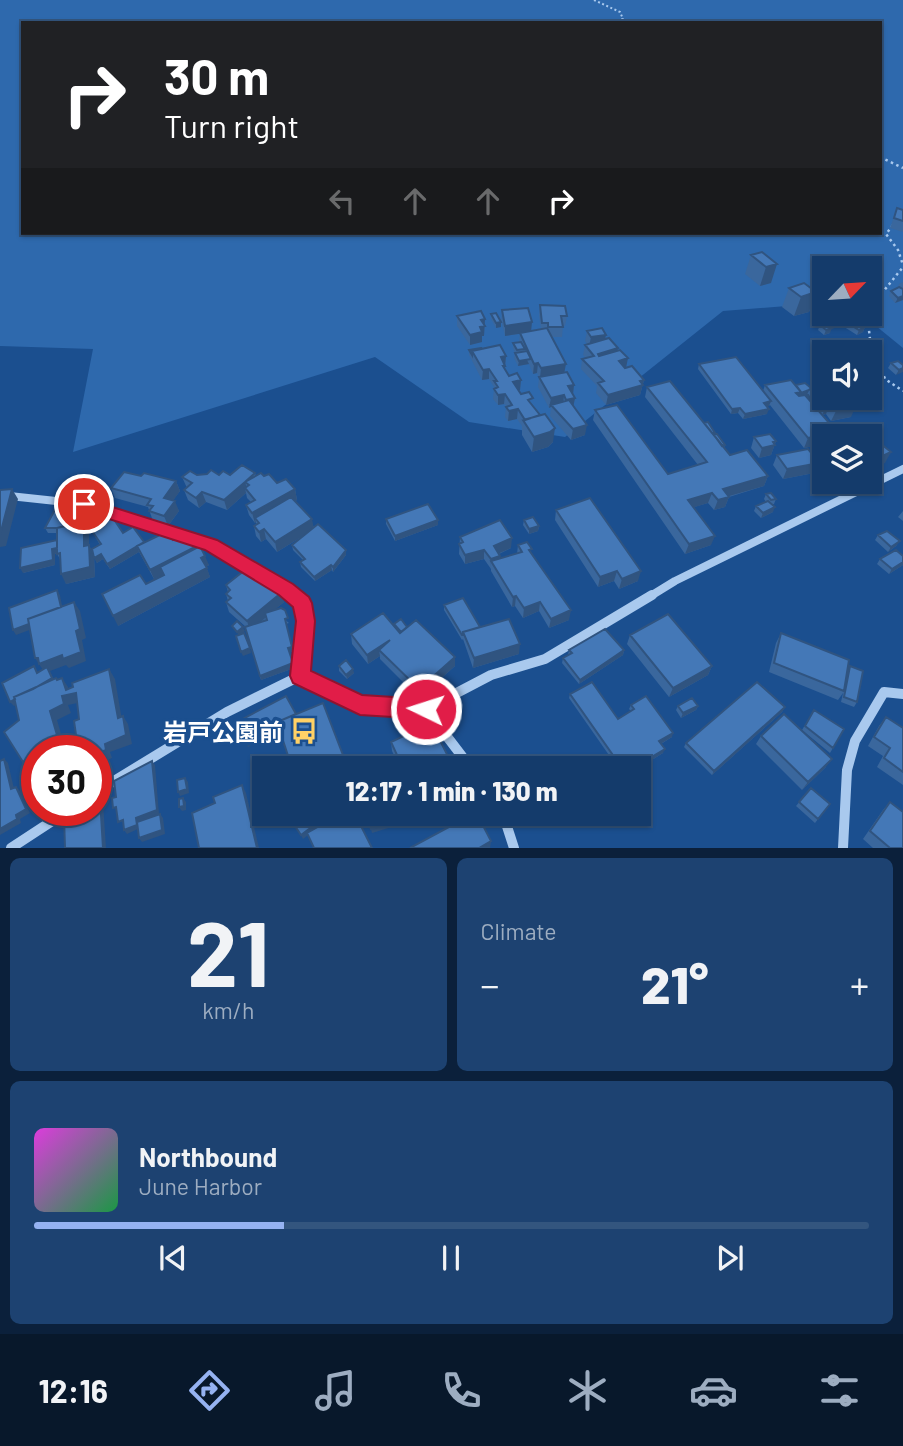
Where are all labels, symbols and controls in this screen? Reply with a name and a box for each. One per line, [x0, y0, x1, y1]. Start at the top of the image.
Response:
text: 30 m [164, 46, 269, 105]
icon: right [49, 49, 140, 140]
text: Turn right [164, 106, 299, 144]
icon: left [323, 182, 361, 220]
icon: ahead [396, 182, 434, 220]
icon: ahead [469, 182, 507, 220]
icon: right [542, 182, 580, 220]
north arrow [812, 256, 882, 326]
map controls [812, 256, 882, 494]
button: sound [812, 340, 882, 410]
button: layers [812, 424, 882, 494]
pin [54, 474, 114, 534]
icon: arrive [65, 485, 103, 523]
position arrow [389, 672, 463, 746]
bus stop icon: 岩戸公園前 [289, 716, 319, 746]
place label: 岩戸公園前 [163, 717, 283, 746]
speed limit sign: 30 [21, 735, 112, 826]
text: 12:17 · 1 min · 130 m [345, 775, 558, 806]
text: 21 [187, 896, 270, 1005]
text: Climate [481, 917, 557, 945]
text: 21° [641, 952, 708, 1014]
text: − [481, 961, 500, 1007]
text: + [850, 961, 869, 1007]
text: km/h [202, 996, 254, 1024]
text: Northbound [139, 1141, 277, 1172]
text: June Harbor [139, 1172, 262, 1200]
icon: previous [154, 1239, 192, 1277]
icon: pause [432, 1239, 470, 1277]
icon: next [711, 1239, 749, 1277]
icon: directions [185, 1366, 234, 1415]
icon: music [311, 1366, 360, 1415]
icon: phone [437, 1366, 486, 1415]
icon: climate [563, 1366, 612, 1415]
icon: car [689, 1366, 738, 1415]
icon: filters [815, 1366, 864, 1415]
text: 12:16 [39, 1371, 108, 1409]

